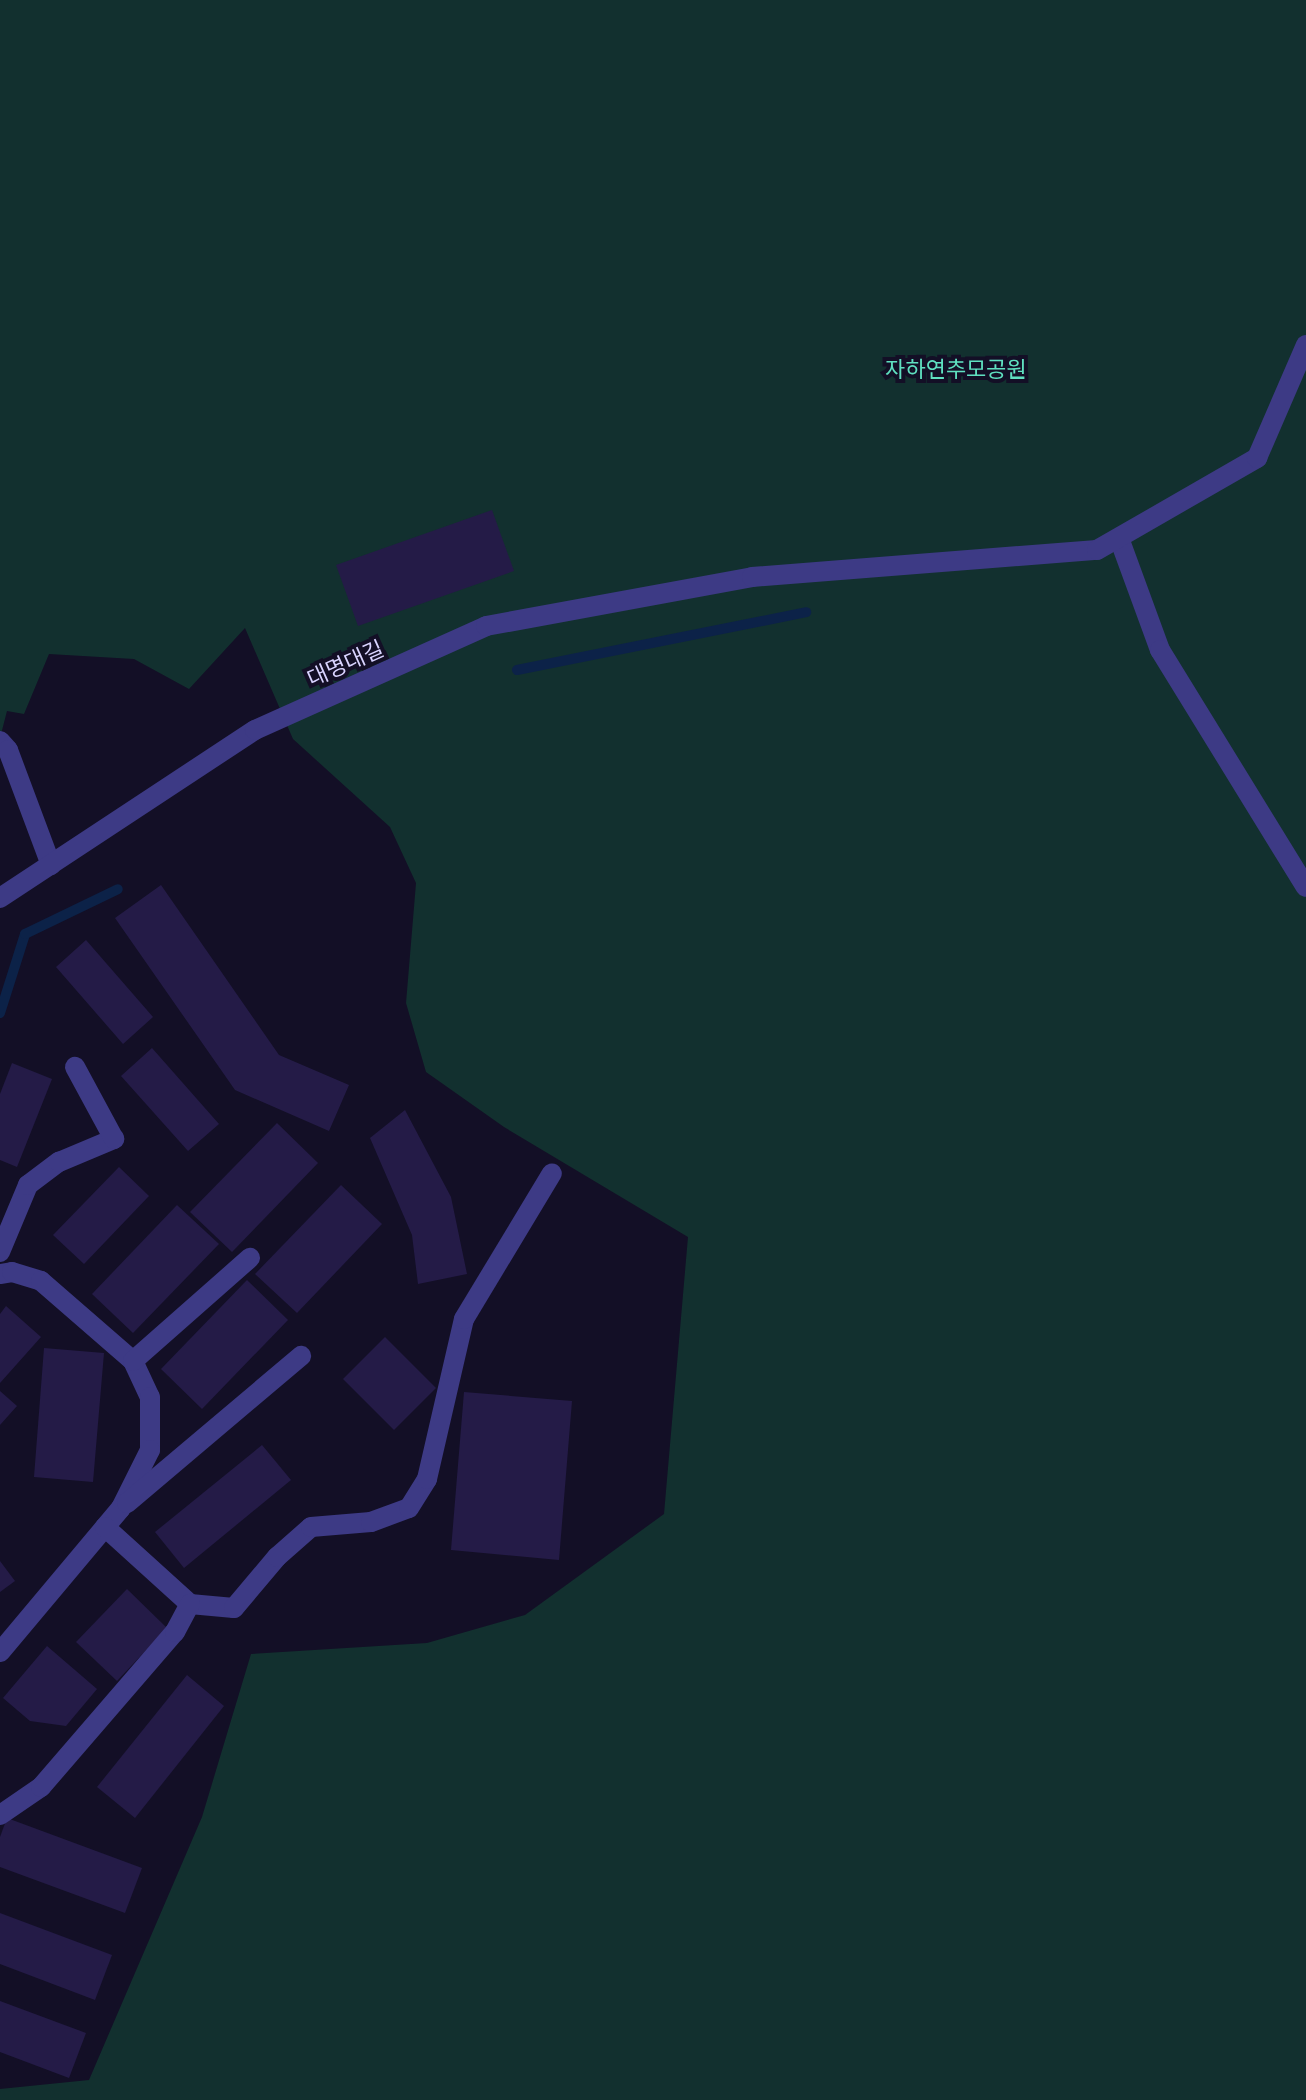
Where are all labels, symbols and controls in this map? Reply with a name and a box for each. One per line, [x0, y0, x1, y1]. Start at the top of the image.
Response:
park label: 자하연추모공원 [885, 356, 1027, 382]
street label: 대명대길 [303, 634, 387, 692]

